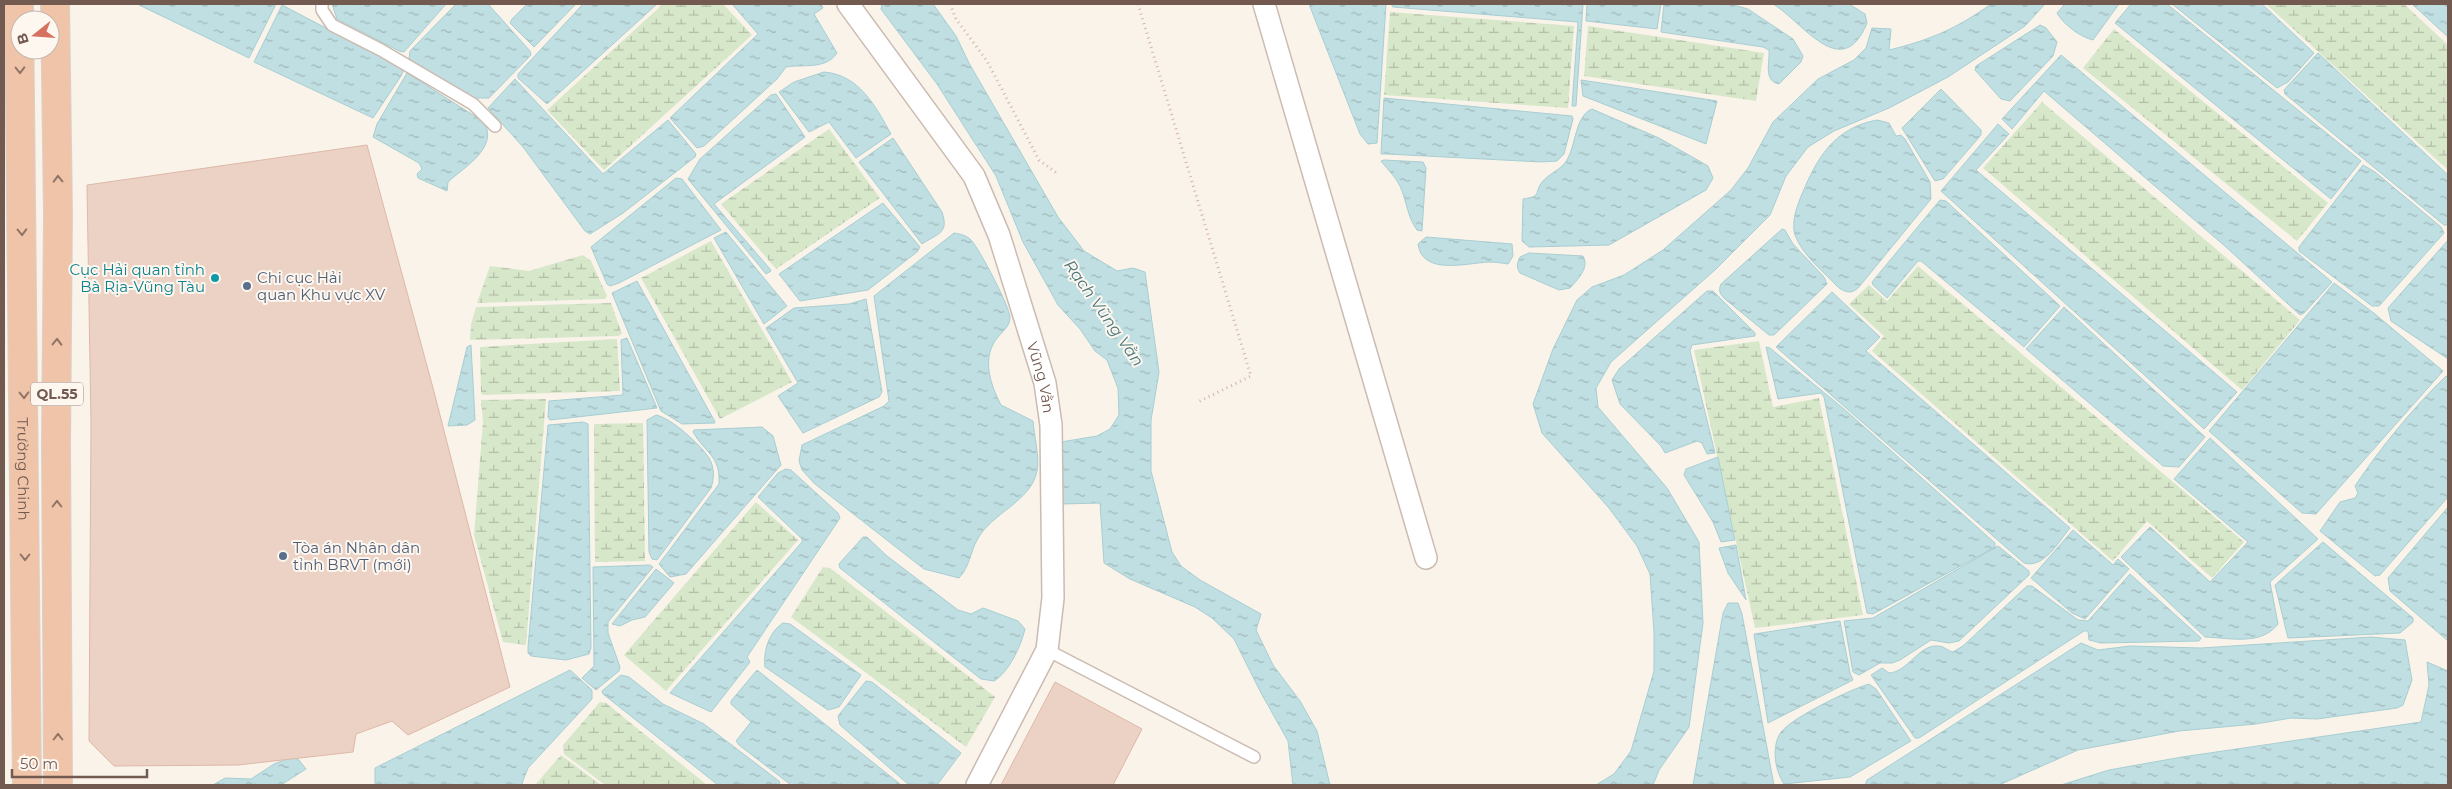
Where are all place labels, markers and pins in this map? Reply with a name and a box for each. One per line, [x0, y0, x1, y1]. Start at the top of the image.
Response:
place label: Cục Hải quan tỉnh Bà Rịa-Vũng Tàu [70, 260, 205, 296]
place label: Chi cục Hải quan Khu vực XV [257, 268, 386, 304]
marker: Cục Hải quan tỉnh Bà Rịa-Vũng Tàu [209, 272, 221, 284]
marker: Chi cục Hải quan Khu vực XV [241, 280, 253, 292]
place label: Tòa án Nhân dân tỉnh BRVT (mới) [293, 538, 420, 574]
marker: Tòa án Nhân dân tỉnh BRVT (mới) [277, 550, 289, 562]

